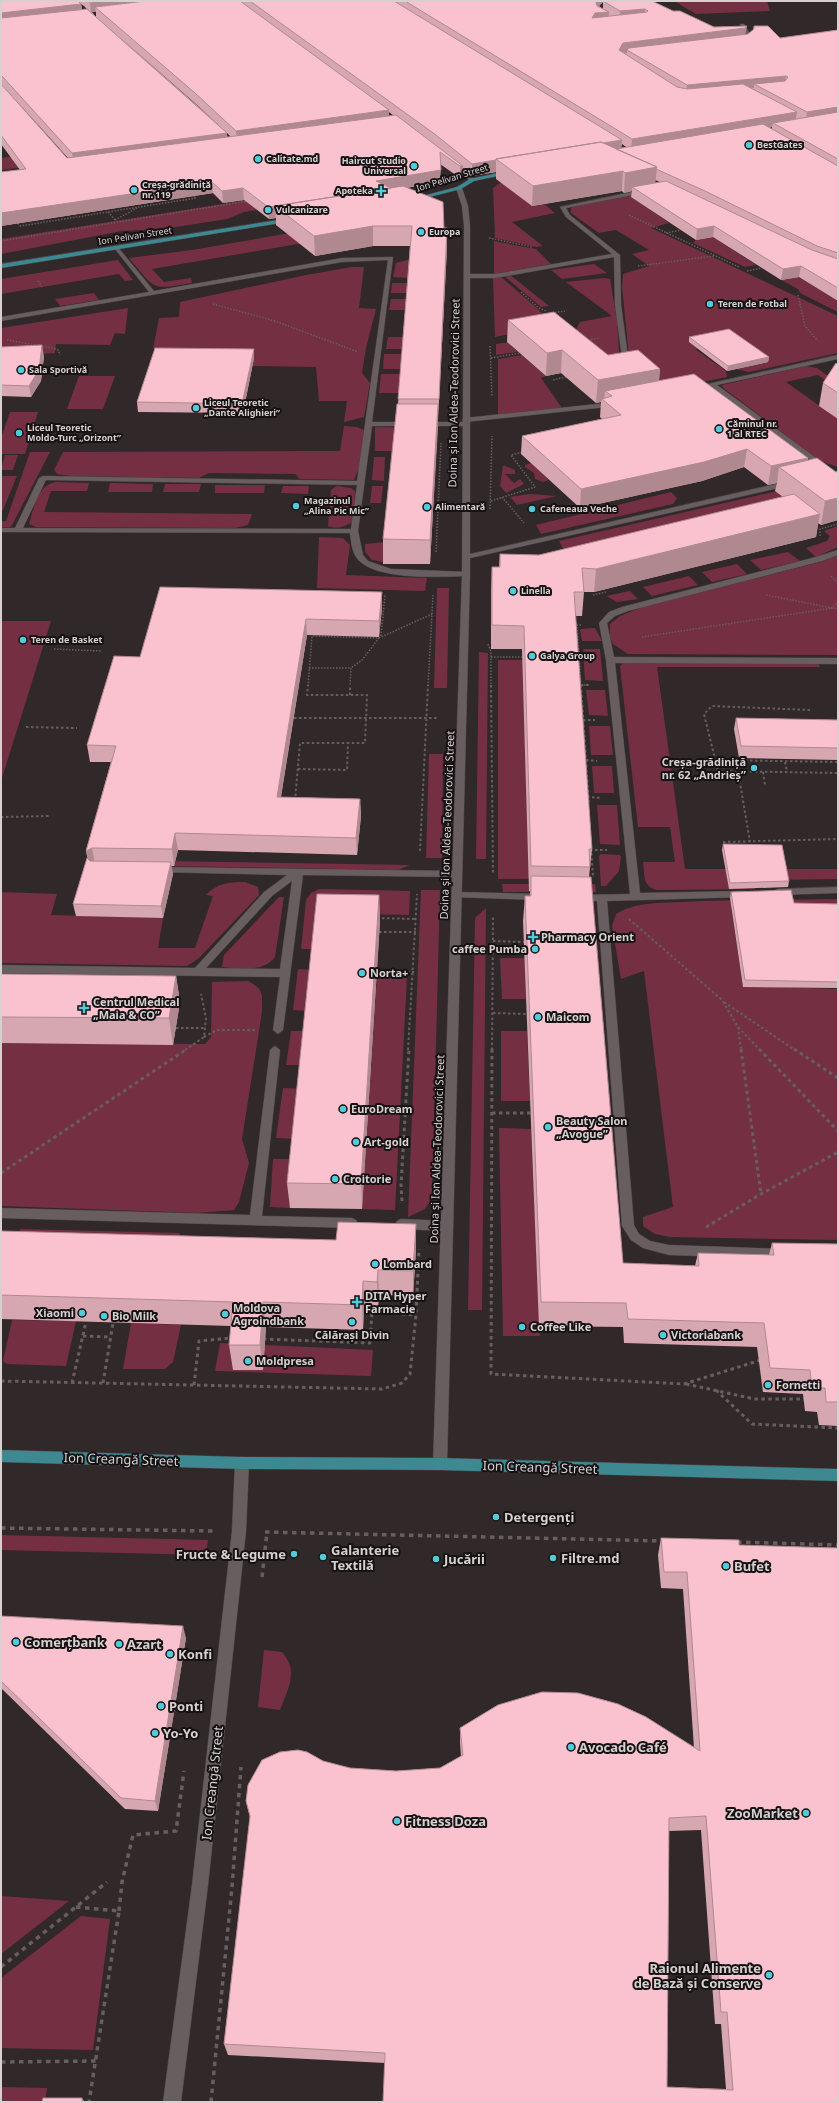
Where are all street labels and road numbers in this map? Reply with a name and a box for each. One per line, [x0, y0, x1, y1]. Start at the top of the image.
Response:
street label: Ion Pelivan Street [414, 160, 490, 195]
street label: Ion Pelivan Street [97, 223, 173, 248]
street label: Doina și Ion Aldea-Teodorovici Street [444, 298, 463, 488]
street label: Doina și Ion Aldea-Teodorovici Street [436, 730, 457, 920]
street label: Doina și Ion Aldea-Teodorovici Street [426, 1054, 447, 1244]
street label: Ion Creangă Street [63, 1448, 179, 1470]
street label: Ion Creangă Street [482, 1456, 598, 1478]
street label: Ion Creangă Street [197, 1725, 227, 1841]

